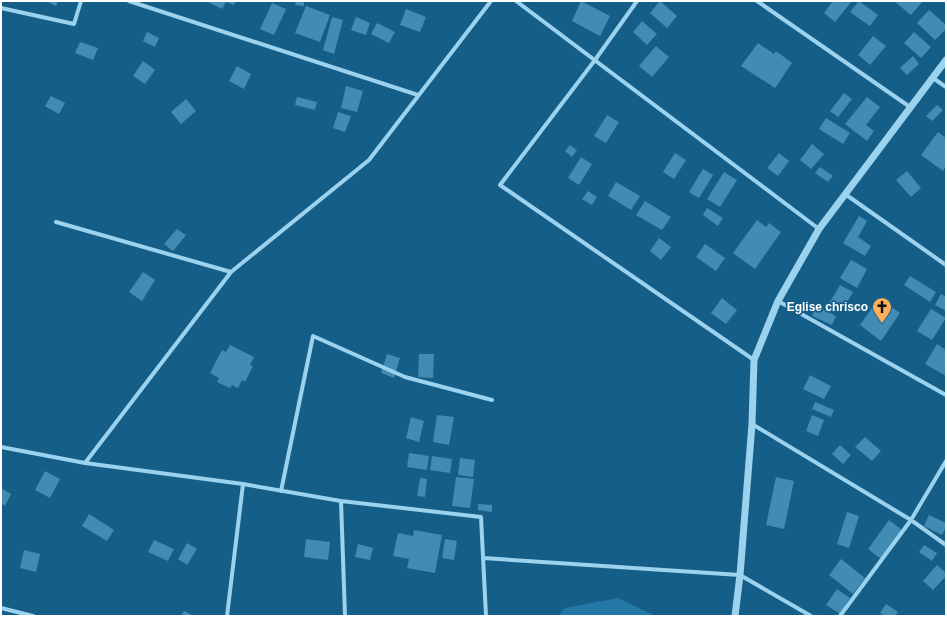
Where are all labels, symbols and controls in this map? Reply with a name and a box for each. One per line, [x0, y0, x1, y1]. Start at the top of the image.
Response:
church icon: Eglise chrisco [871, 296, 893, 324]
place label: Eglise chrisco [787, 300, 868, 314]

